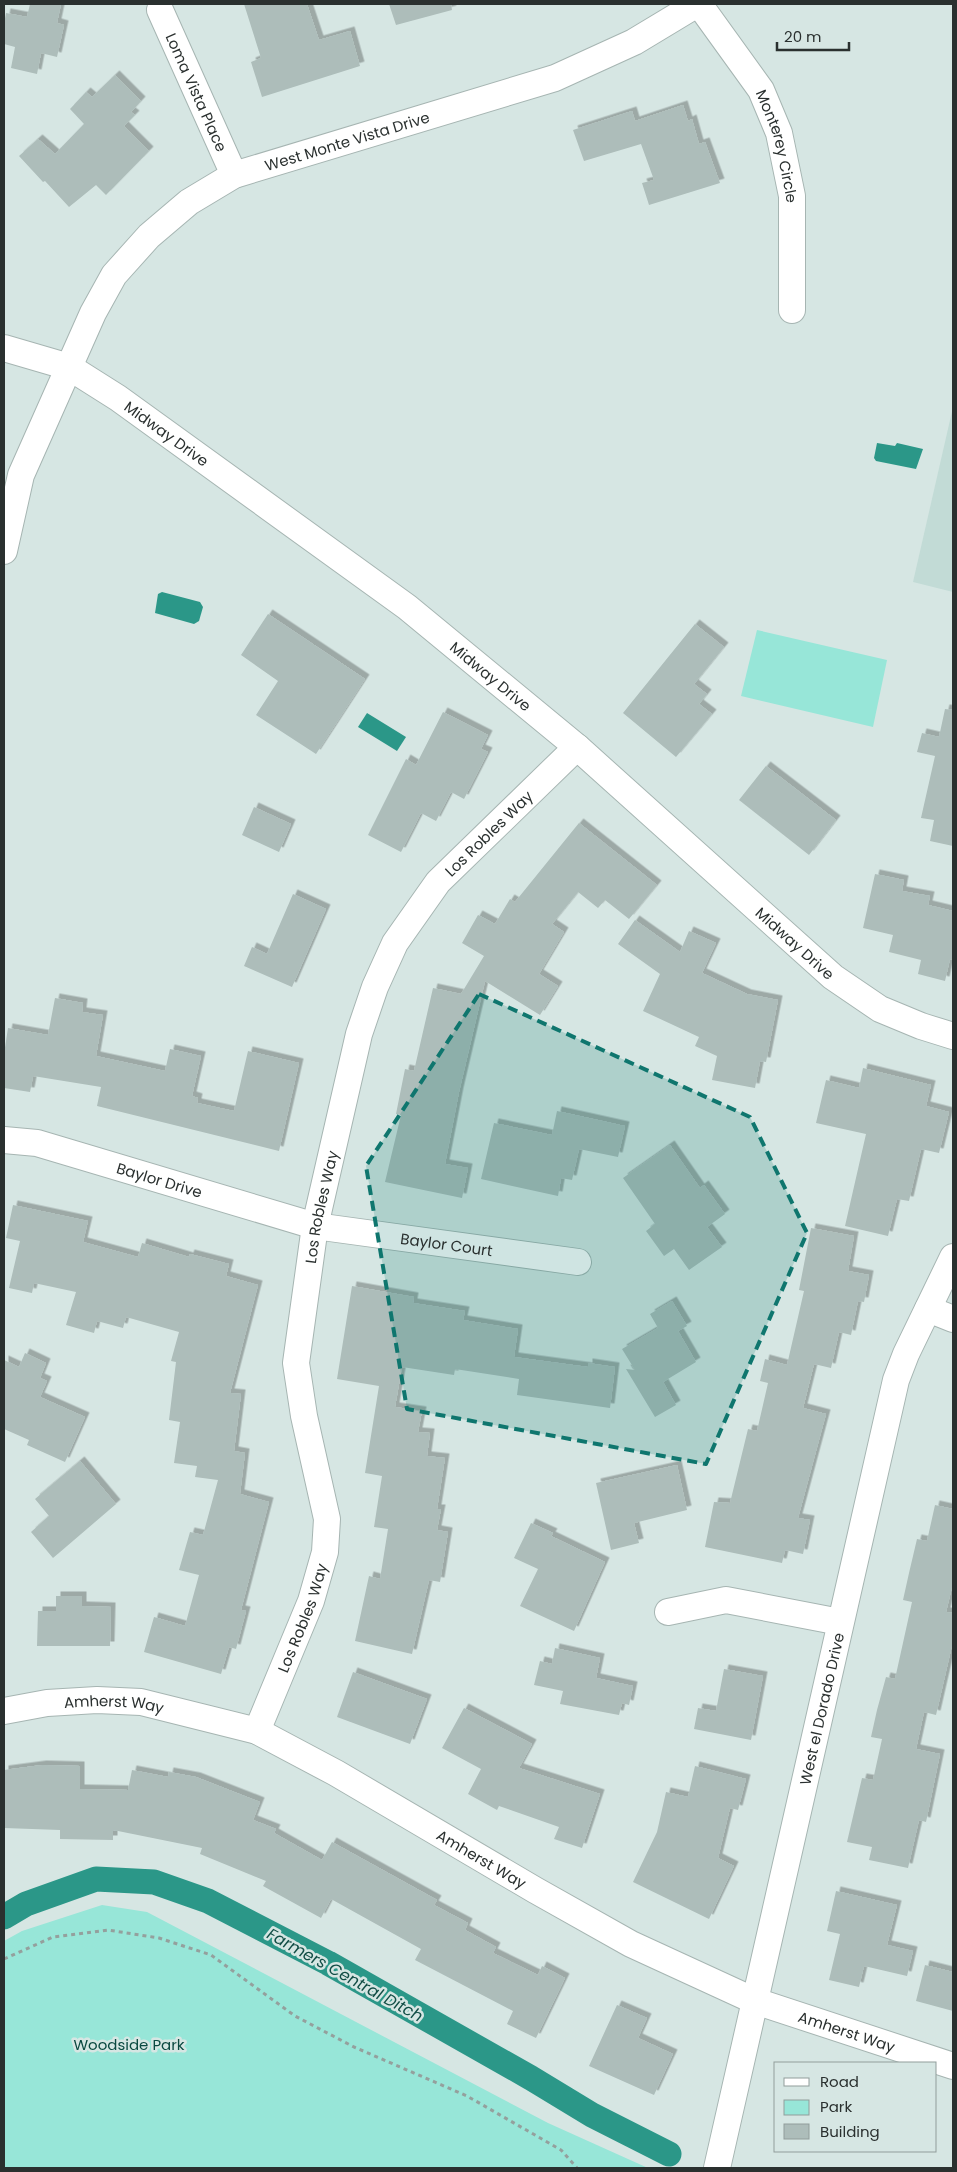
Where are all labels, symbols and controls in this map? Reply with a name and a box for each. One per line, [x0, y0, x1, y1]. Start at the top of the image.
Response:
scale bar [777, 20, 850, 52]
text: 20 m [784, 26, 822, 47]
street label: Loma Vista Place [161, 29, 233, 155]
street label: Monterey Circle [751, 86, 803, 203]
street label: West Monte Vista Drive [262, 106, 432, 176]
street label: Midway Drive [120, 396, 213, 471]
street label: Midway Drive [446, 636, 536, 716]
street label: Los Robles Way [440, 785, 537, 881]
street label: Midway Drive [751, 902, 839, 984]
street label: Los Robles Way [299, 1148, 343, 1265]
street label: Baylor Drive [114, 1157, 205, 1202]
street label: Baylor Court [399, 1227, 494, 1261]
street label: Los Robles Way [272, 1560, 332, 1675]
street label: West el Dorado Drive [794, 1630, 849, 1787]
street label: Amherst Way [63, 1689, 167, 1718]
street label: Amherst Way [433, 1824, 531, 1894]
water label: Farmers Central Ditch [263, 1922, 427, 2028]
street label: Amherst Way [796, 2005, 898, 2057]
park label: Woodside Park [73, 2034, 185, 2055]
legend [774, 2062, 937, 2152]
text: Road [820, 2071, 859, 2092]
text: Park [820, 2096, 852, 2117]
text: Building [820, 2121, 880, 2142]

